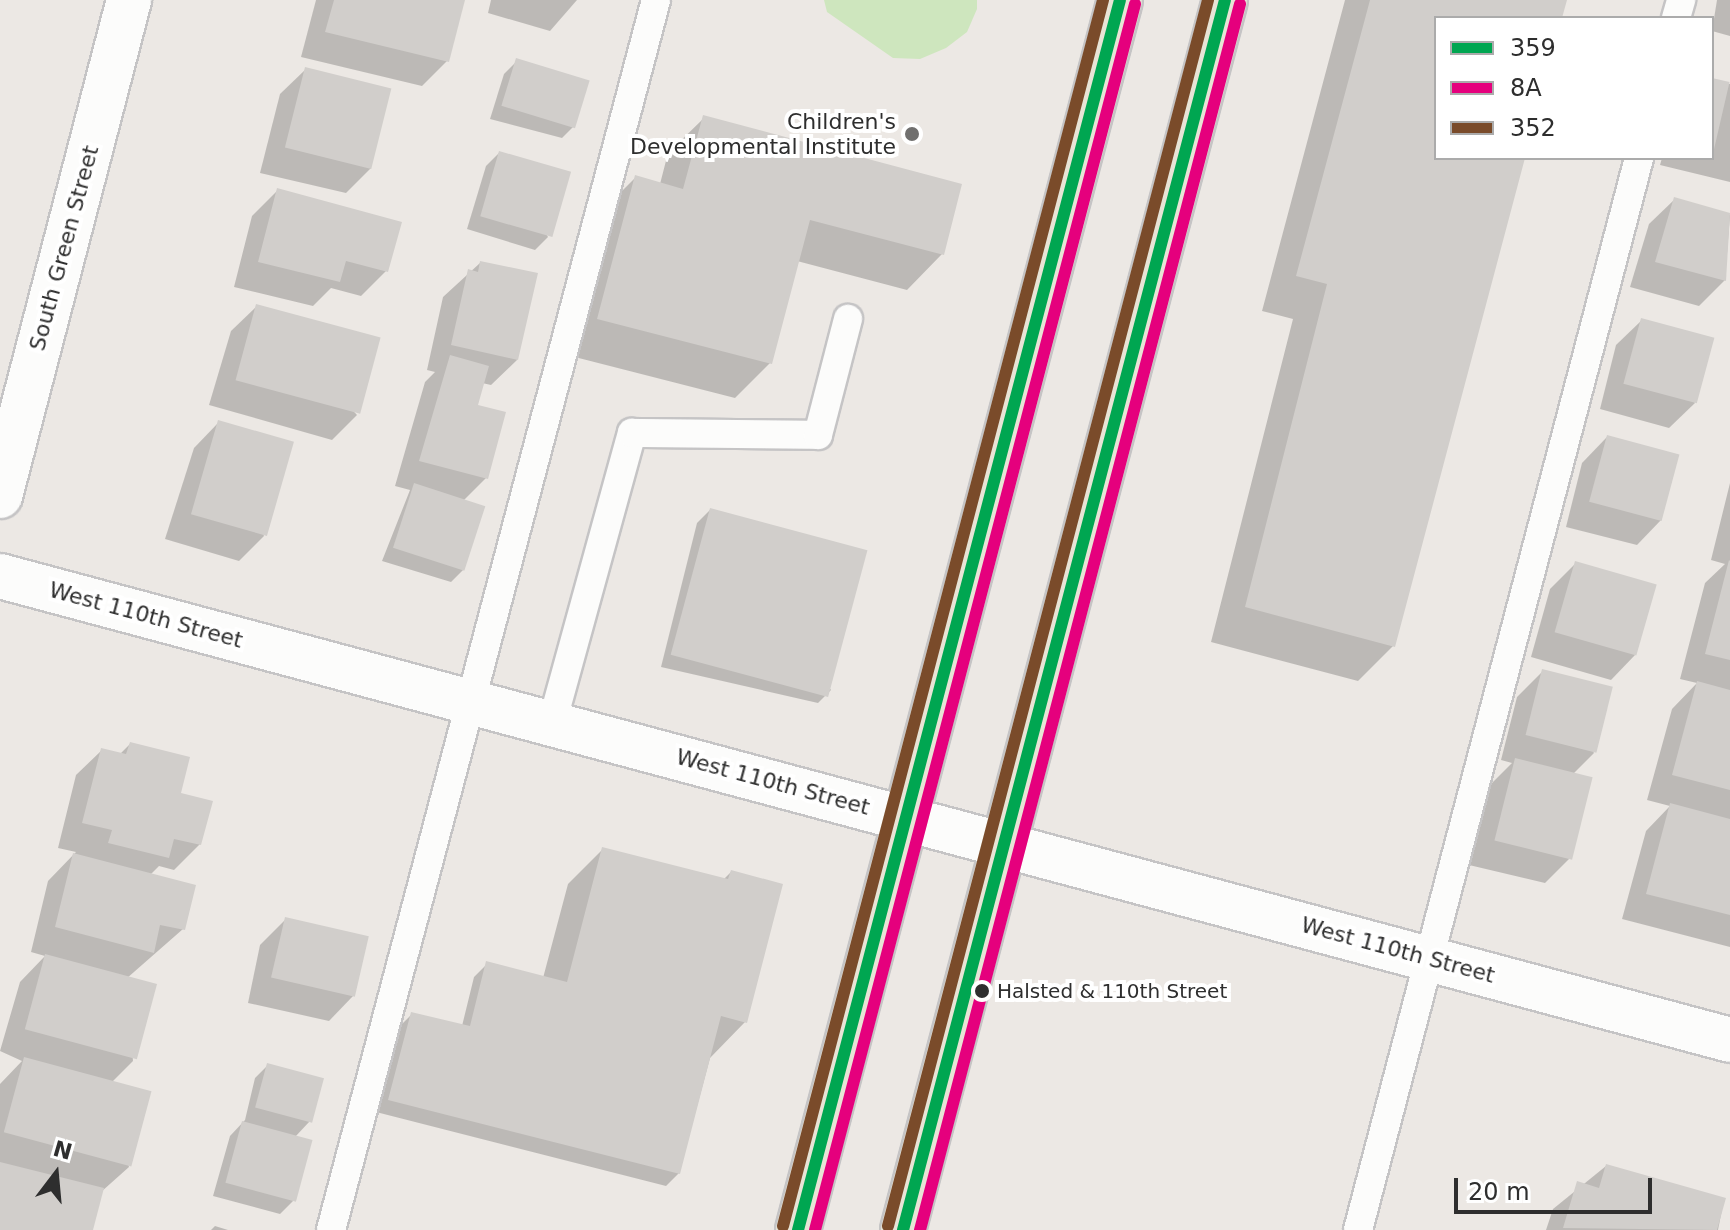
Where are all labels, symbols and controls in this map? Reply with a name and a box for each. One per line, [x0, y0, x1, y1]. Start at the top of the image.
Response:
legend [1434, 16, 1714, 160]
text: 359 [1510, 34, 1556, 62]
text: 8A [1510, 74, 1542, 102]
place label: Children's Developmental Institute [630, 108, 896, 160]
text: 352 [1510, 114, 1556, 142]
marker: Children's Developmental Institute [903, 125, 921, 143]
street label: South Green Street [24, 142, 104, 354]
street label: West 110th Street [46, 576, 246, 654]
street label: West 110th Street [673, 743, 873, 821]
street label: West 110th Street [1298, 911, 1498, 989]
place label: Halsted & 110th Street [997, 979, 1227, 1003]
marker: Halsted & 110th Street [974, 983, 990, 999]
north arrow [16, 1134, 96, 1214]
text: N [50, 1136, 75, 1165]
scale bar [1458, 1162, 1656, 1212]
text: 20 m [1468, 1178, 1530, 1206]

